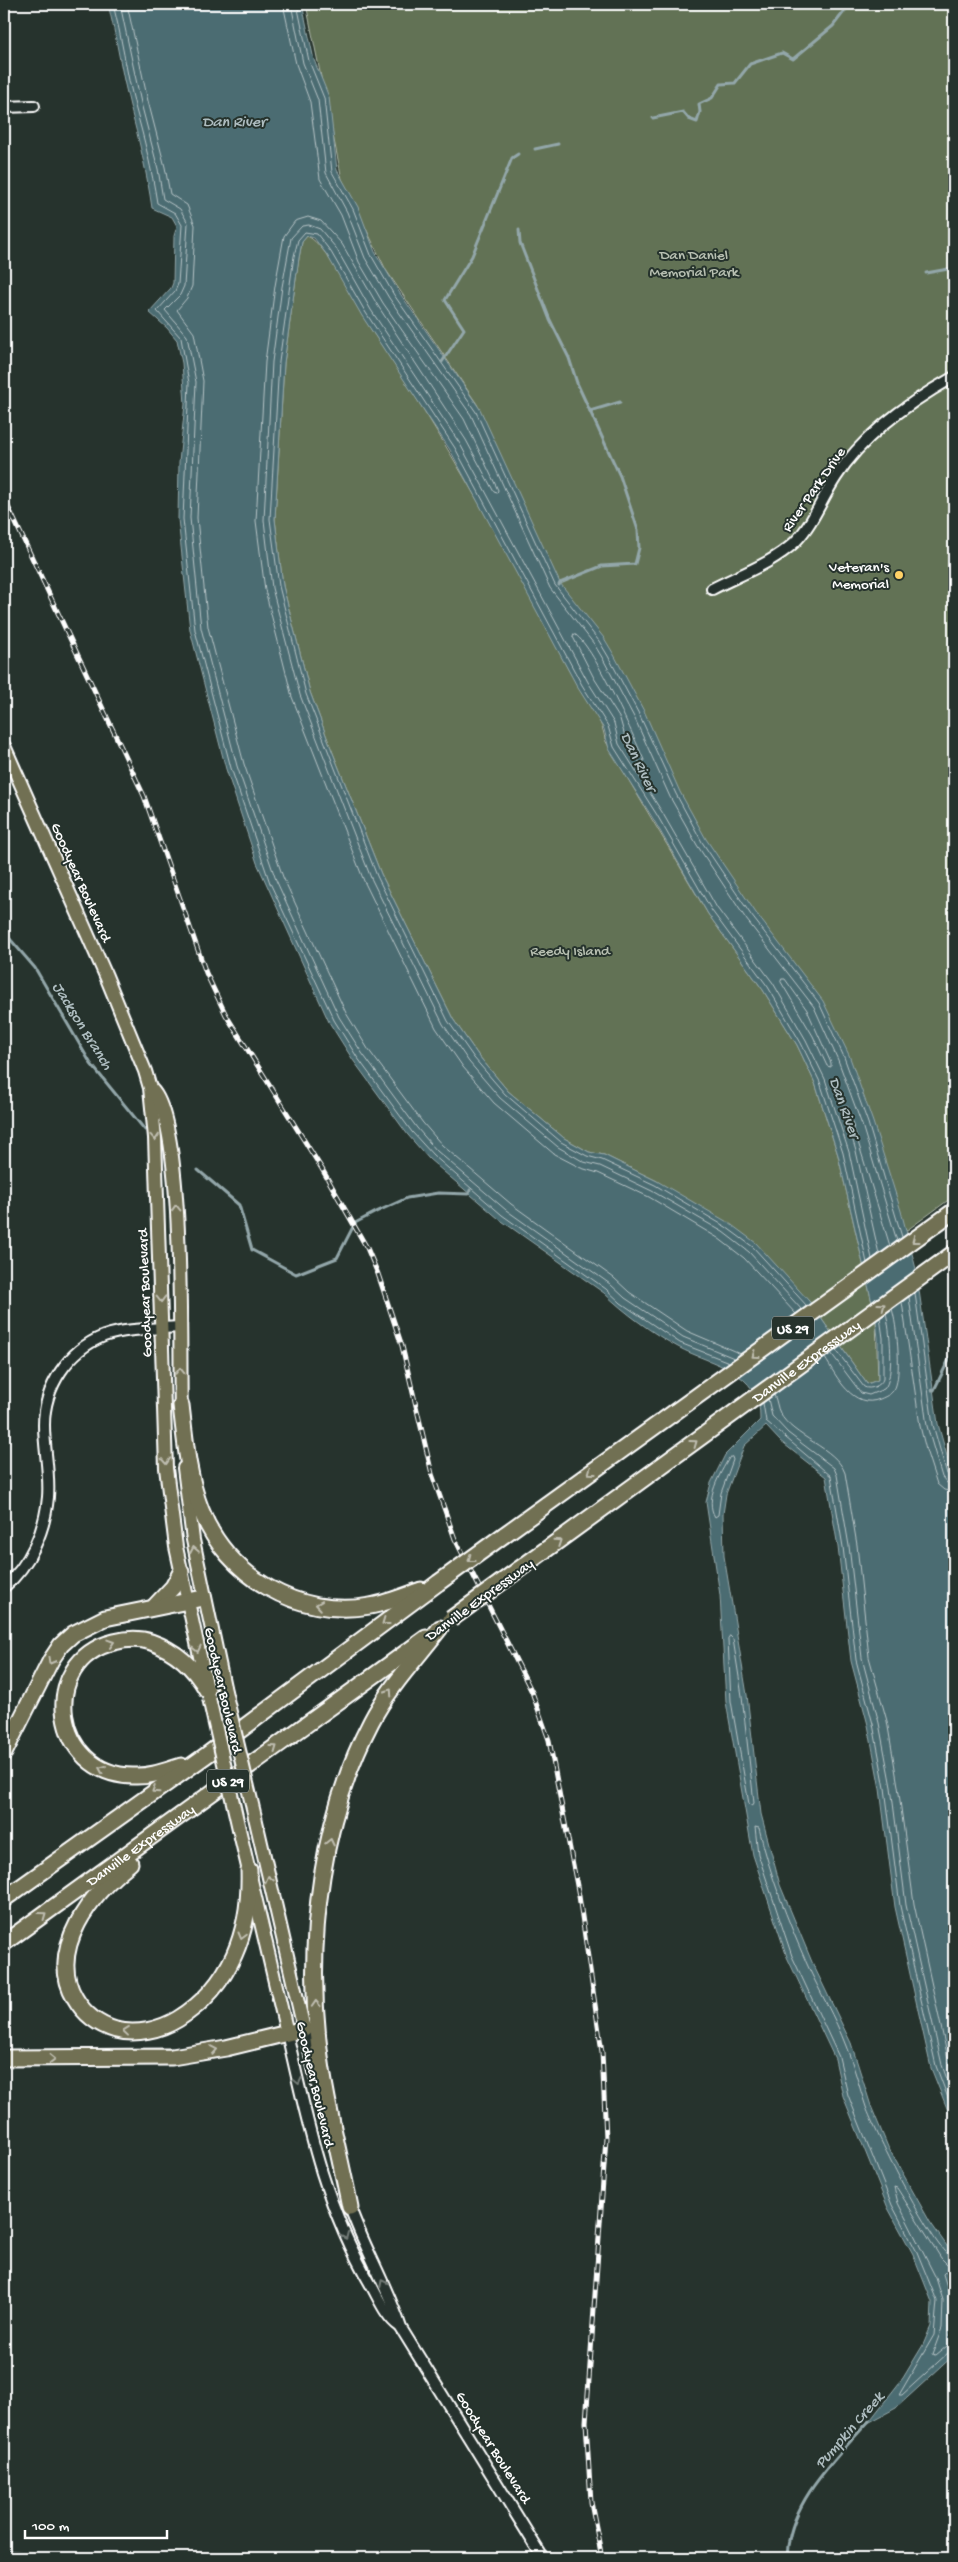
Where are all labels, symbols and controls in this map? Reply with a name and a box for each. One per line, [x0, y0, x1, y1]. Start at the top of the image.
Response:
water label: Dan River [202, 114, 269, 133]
park label: Dan Daniel Memorial Park [650, 247, 740, 282]
street label: River Park Drive [779, 444, 851, 536]
place label: Veteran's Memorial [828, 559, 889, 594]
marker: Veteran's Memorial [893, 569, 905, 581]
water label: Dan River [614, 730, 661, 798]
street label: Goodyear Boulevard [46, 820, 115, 946]
park label: Reedy Island [530, 943, 611, 961]
water label: Jackson Branch [47, 979, 116, 1075]
water label: Dan River [823, 1075, 864, 1144]
one-way arrow [149, 1133, 160, 1141]
one-way arrow [171, 1204, 181, 1212]
street label: Goodyear Boulevard [135, 1227, 157, 1358]
one-way arrow [911, 1234, 921, 1243]
one-way arrow [156, 1296, 166, 1303]
one-way arrow [876, 1303, 886, 1312]
road number: US 29 [772, 1316, 814, 1340]
street label: Danville Expressway [749, 1317, 865, 1408]
one-way arrow [752, 1350, 761, 1358]
one-way arrow [175, 1366, 185, 1374]
one-way arrow [688, 1440, 698, 1449]
one-way arrow [161, 1458, 172, 1466]
one-way arrow [587, 1466, 597, 1475]
one-way arrow [553, 1539, 562, 1549]
one-way arrow [190, 1545, 200, 1554]
one-way arrow [468, 1554, 477, 1562]
street label: Danville Expressway [422, 1555, 538, 1646]
one-way arrow [314, 1600, 322, 1611]
one-way arrow [381, 1615, 390, 1625]
street label: Goodyear Boulevard [199, 1626, 246, 1756]
one-way arrow [106, 1639, 115, 1649]
one-way arrow [191, 1644, 202, 1653]
one-way arrow [48, 1655, 58, 1664]
one-way arrow [383, 1688, 392, 1698]
one-way arrow [268, 1745, 277, 1753]
one-way arrow [98, 1764, 107, 1775]
road number: US 29 [207, 1770, 249, 1792]
one-way arrow [151, 1784, 160, 1793]
street label: Danville Expressway [83, 1801, 199, 1892]
one-way arrow [324, 1838, 335, 1847]
one-way arrow [264, 1875, 275, 1884]
one-way arrow [37, 1912, 46, 1920]
one-way arrow [237, 1931, 248, 1940]
one-way arrow [311, 1999, 321, 2007]
street label: Goodyear Boulevard [291, 2020, 338, 2150]
one-way arrow [122, 2026, 130, 2037]
one-way arrow [210, 2046, 219, 2056]
one-way arrow [49, 2054, 57, 2064]
one-way arrow [292, 2076, 303, 2085]
one-way arrow [338, 2231, 349, 2240]
one-way arrow [379, 2280, 389, 2289]
water label: Pumpkin Creek [812, 2388, 890, 2474]
street label: Goodyear Boulevard [451, 2389, 535, 2508]
scale bar [25, 2507, 168, 2539]
text: 100 m [31, 2518, 70, 2536]

